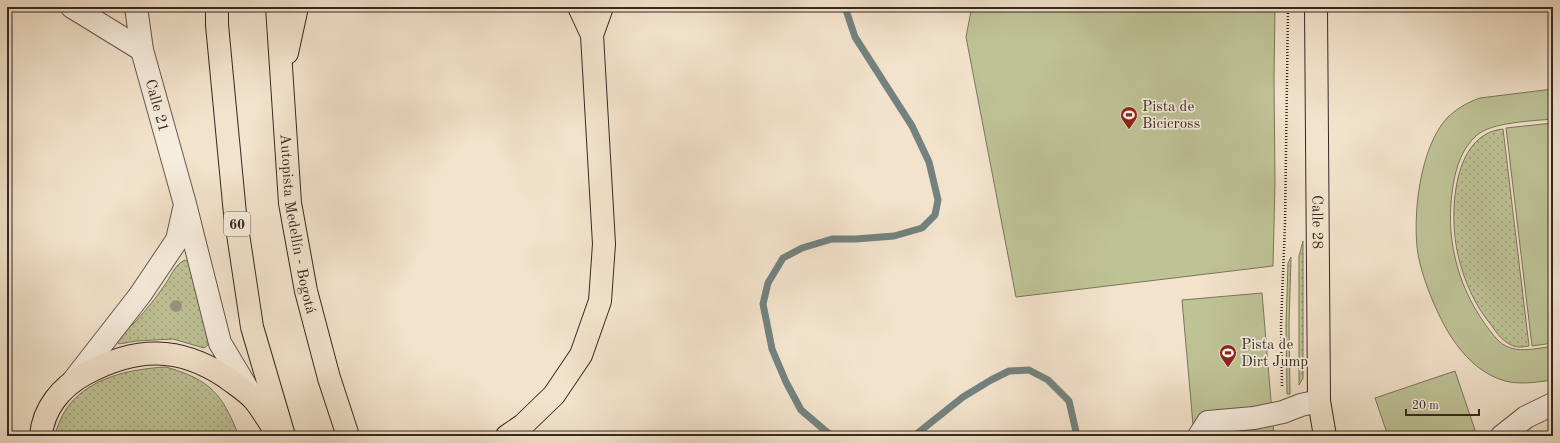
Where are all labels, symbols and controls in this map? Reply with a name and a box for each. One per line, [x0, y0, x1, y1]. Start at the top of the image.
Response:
street label: Calle 21 [142, 78, 171, 134]
place label: Pista de Bicicross [1142, 100, 1200, 132]
sports icon: Pista de Bicicross [1119, 105, 1139, 130]
street label: Autopista Medellín - Bogotá [276, 133, 318, 316]
street label: Calle 28 [1308, 195, 1324, 249]
road number: 60 [224, 212, 250, 236]
place label: Pista de Dirt Jump [1241, 338, 1308, 370]
sports icon: Pista de Dirt Jump [1218, 343, 1238, 368]
scale bar [1406, 391, 1479, 417]
text: 20 m [1412, 400, 1439, 412]

